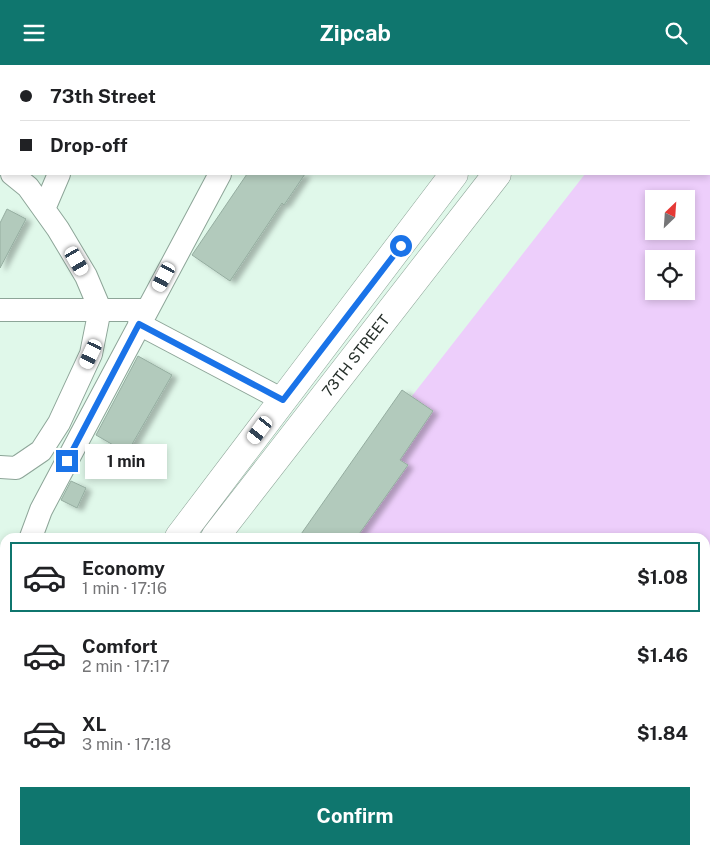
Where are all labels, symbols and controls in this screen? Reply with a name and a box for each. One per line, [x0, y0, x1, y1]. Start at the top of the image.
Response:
icon: menu [20, 19, 48, 47]
icon: search [662, 19, 690, 47]
text: Zipcab [319, 20, 391, 46]
text: 73th Street [50, 85, 156, 107]
text: Drop-off [50, 134, 127, 156]
north arrow [645, 190, 695, 240]
map controls [645, 190, 695, 300]
route start [390, 235, 412, 257]
car [63, 244, 90, 278]
button: locate [645, 250, 695, 300]
car [150, 260, 177, 294]
street label: 73TH STREET [318, 311, 393, 400]
car [77, 337, 104, 371]
car [244, 414, 275, 446]
callout: 1 min [84, 443, 167, 479]
route end [56, 450, 78, 472]
text: 1 min [107, 452, 145, 471]
icon: car [22, 555, 67, 600]
text: Economy [82, 557, 165, 579]
text: $1.08 [637, 566, 688, 588]
text: 1 min · 17:16 [82, 579, 167, 598]
icon: car [22, 633, 67, 678]
text: Comfort [82, 635, 158, 657]
text: $1.46 [637, 644, 688, 666]
text: 2 min · 17:17 [82, 657, 170, 676]
icon: car [22, 711, 67, 756]
text: XL [82, 713, 107, 735]
text: $1.84 [637, 722, 688, 744]
text: 3 min · 17:18 [82, 735, 171, 754]
button: Confirm [20, 787, 690, 845]

